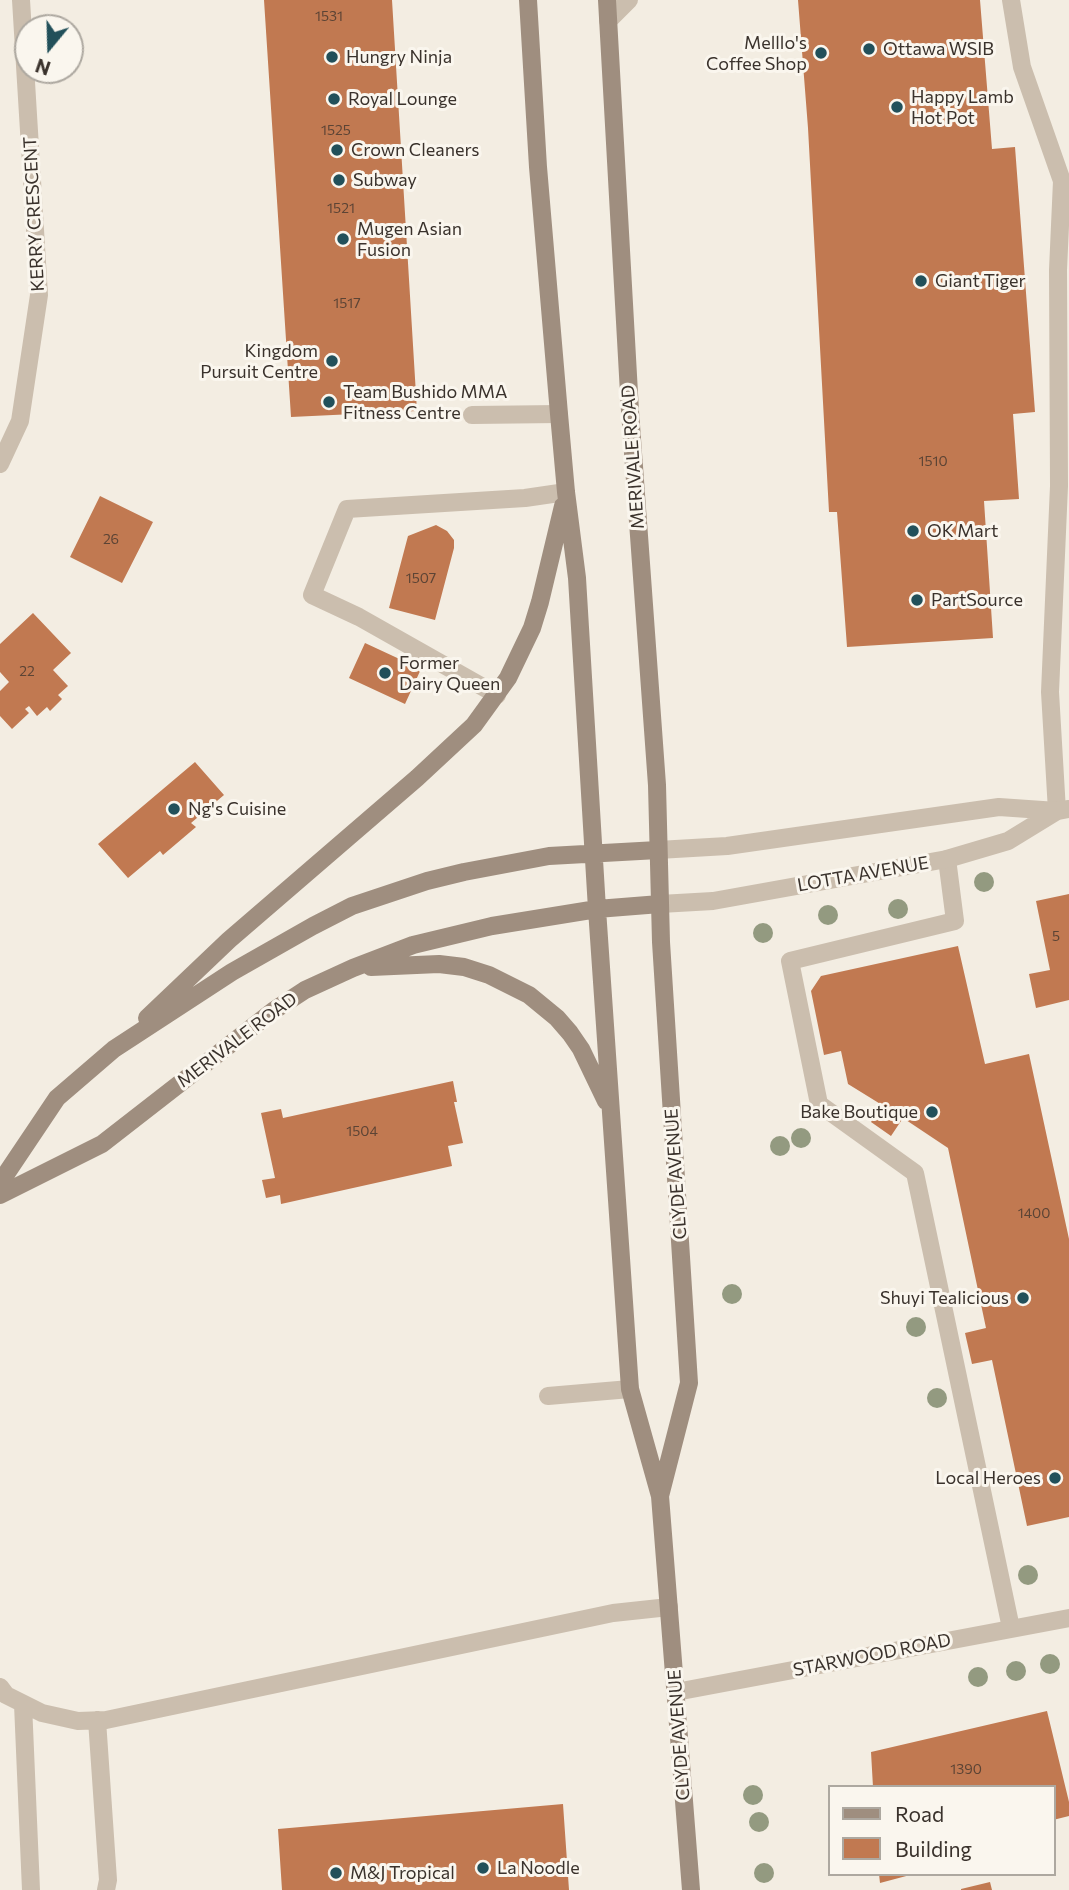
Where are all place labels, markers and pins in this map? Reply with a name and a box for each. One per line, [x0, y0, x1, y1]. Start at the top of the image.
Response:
place label: Melllo's Coffee Shop [706, 32, 807, 74]
place label: Ottawa WSIB [883, 38, 994, 60]
marker: Ottawa WSIB [861, 41, 877, 57]
marker: Melllo's Coffee Shop [813, 45, 829, 61]
place label: Hungry Ninja [346, 46, 452, 68]
marker: Hungry Ninja [324, 49, 340, 65]
place label: Happy Lamb Hot Pot [911, 86, 1014, 128]
place label: Royal Lounge [348, 88, 457, 110]
marker: Royal Lounge [326, 91, 342, 107]
marker: Happy Lamb Hot Pot [889, 99, 905, 115]
place label: Crown Cleaners [351, 139, 480, 161]
marker: Crown Cleaners [329, 142, 345, 158]
place label: Subway [353, 169, 417, 191]
marker: Subway [331, 172, 347, 188]
place label: Mugen Asian Fusion [357, 218, 462, 260]
marker: Mugen Asian Fusion [335, 231, 351, 247]
place label: Giant Tiger [935, 270, 1026, 292]
marker: Giant Tiger [913, 273, 929, 289]
place label: Kingdom Pursuit Centre [200, 340, 318, 382]
marker: Kingdom Pursuit Centre [324, 353, 340, 369]
place label: Team Bushido MMA Fitness Centre [343, 381, 507, 424]
marker: Team Bushido MMA Fitness Centre [321, 394, 337, 410]
place label: OK Mart [927, 520, 998, 542]
marker: OK Mart [905, 523, 921, 539]
place label: PartSource [931, 589, 1023, 611]
marker: PartSource [909, 592, 925, 608]
place label: Former Dairy Queen [399, 652, 500, 694]
marker: Former Dairy Queen [377, 665, 393, 681]
place label: Ng's Cuisine [188, 798, 286, 820]
marker: Ng's Cuisine [166, 801, 182, 817]
place label: Bake Boutique [800, 1101, 918, 1123]
marker: Bake Boutique [924, 1104, 940, 1120]
place label: Shuyi Tealicious [880, 1287, 1009, 1309]
marker: Shuyi Tealicious [1015, 1290, 1031, 1306]
place label: Local Heroes [935, 1467, 1041, 1489]
marker: Local Heroes [1047, 1470, 1063, 1486]
place label: La Noodle [497, 1857, 580, 1879]
marker: La Noodle [475, 1860, 491, 1876]
place label: M&J Tropical [350, 1862, 455, 1884]
marker: M&J Tropical [328, 1865, 344, 1881]

